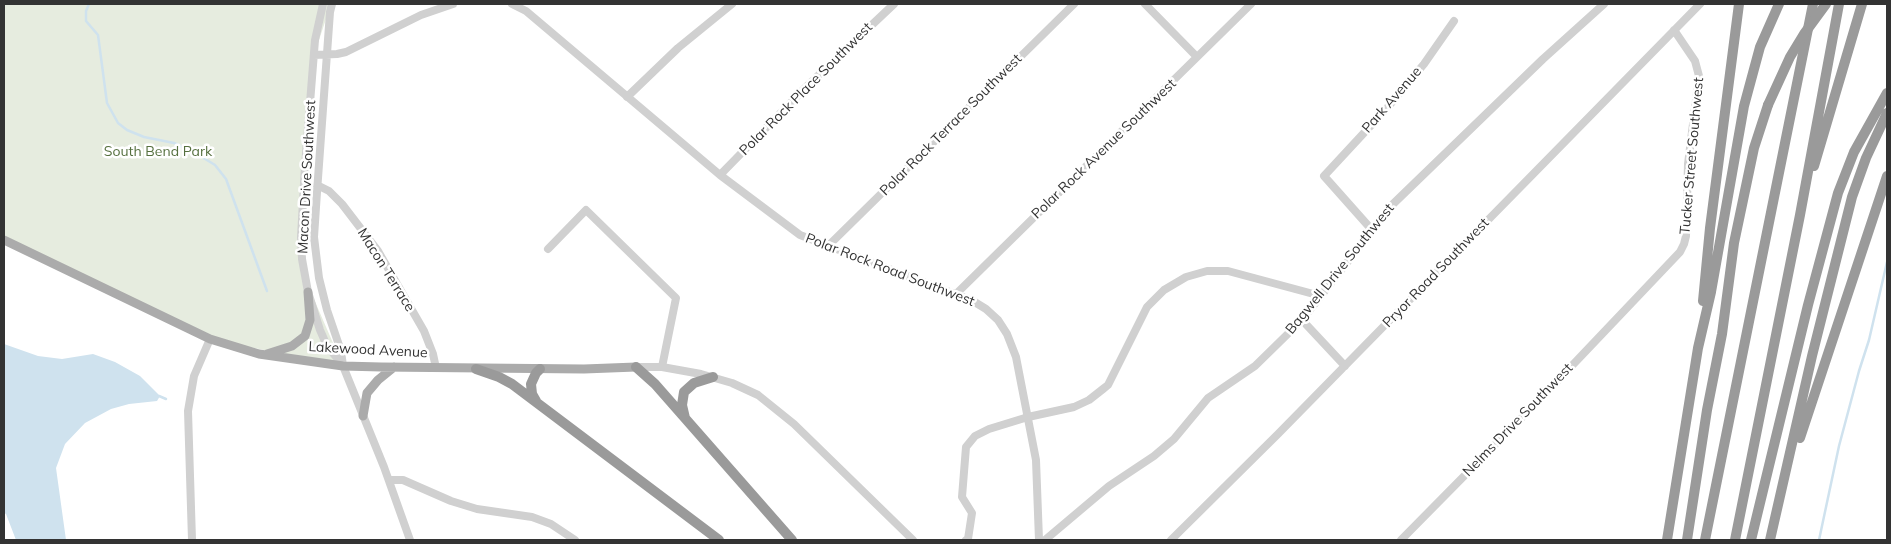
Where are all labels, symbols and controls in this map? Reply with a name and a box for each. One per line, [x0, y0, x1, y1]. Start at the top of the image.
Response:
street label: Polar Rock Place Southwest [736, 19, 876, 159]
street label: Polar Rock Terrace Southwest [877, 51, 1025, 199]
street label: Park Avenue [1359, 64, 1425, 136]
street label: Polar Rock Avenue Southwest [1028, 75, 1180, 223]
street label: Tucker Street Southwest [1677, 77, 1707, 235]
street label: Macon Drive Southwest [295, 100, 319, 254]
park label: South Bend Park [104, 144, 212, 160]
street label: Bagwell Drive Southwest [1282, 200, 1398, 338]
street label: Pryor Road Southwest [1379, 215, 1493, 331]
street label: Macon Terrace [354, 225, 418, 315]
street label: Polar Rock Road Southwest [803, 230, 977, 310]
street label: Lakewood Avenue [308, 338, 428, 362]
street label: Nelms Drive Southwest [1459, 360, 1577, 480]

